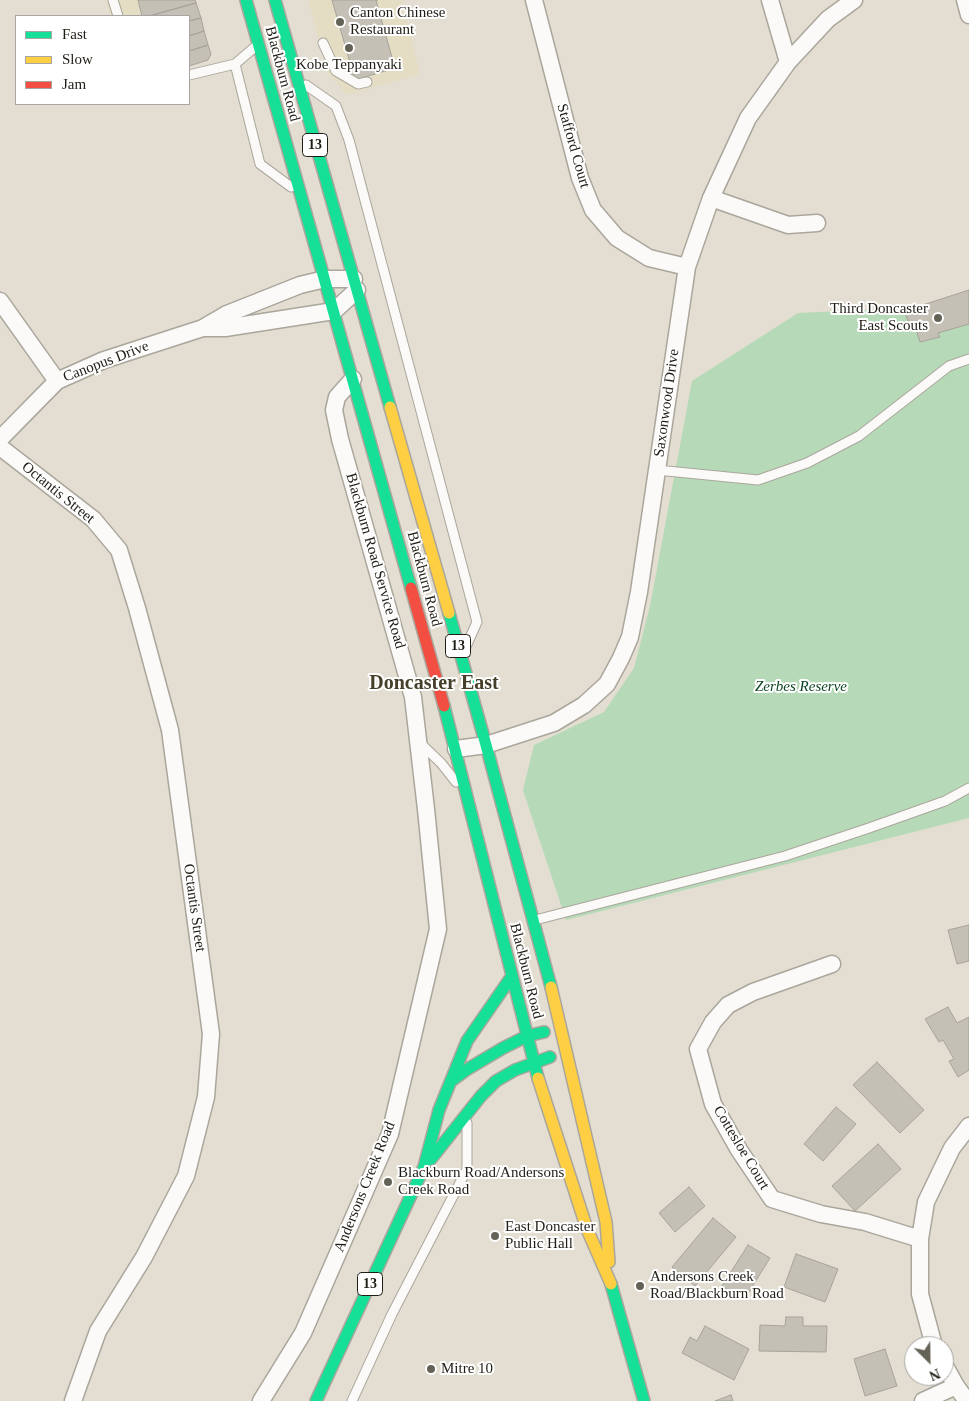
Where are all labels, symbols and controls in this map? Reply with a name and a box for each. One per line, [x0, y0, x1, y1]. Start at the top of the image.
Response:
place label: Canton Chinese Restaurant [350, 4, 445, 39]
legend [15, 15, 190, 105]
marker: Canton Chinese Restaurant [334, 16, 346, 28]
street label: Blackburn Road [261, 24, 303, 124]
text: Fast [62, 26, 87, 42]
marker: Kobe Teppanyaki [343, 42, 355, 54]
text: Slow [62, 51, 93, 67]
place label: Kobe Teppanyaki [296, 56, 402, 74]
text: Jam [62, 76, 86, 92]
street label: Stafford Court [552, 102, 594, 190]
road number: 13 [302, 134, 328, 156]
place label: Third Doncaster East Scouts [830, 300, 928, 335]
marker: Third Doncaster East Scouts [932, 312, 944, 324]
street label: Canopus Drive [61, 337, 151, 387]
street label: Saxonwood Drive [651, 348, 683, 458]
street label: Octantis Street [18, 458, 98, 528]
street label: Blackburn Road Service Road [341, 471, 409, 651]
street label: Blackburn Road [403, 529, 445, 629]
road number: 13 [446, 634, 470, 658]
district label: Doncaster East [369, 672, 499, 696]
park label: Zerbes Reserve [755, 678, 847, 696]
street label: Octantis Street [179, 863, 209, 953]
street label: Blackburn Road [505, 921, 547, 1021]
street label: Cottesloe Court [709, 1103, 773, 1193]
street label: Andersons Creek Road [331, 1119, 399, 1255]
place label: Blackburn Road/Andersons Creek Road [398, 1164, 564, 1199]
marker: Blackburn Road/Andersons Creek Road [382, 1176, 394, 1188]
place label: East Doncaster Public Hall [505, 1218, 595, 1253]
marker: East Doncaster Public Hall [489, 1230, 501, 1242]
place label: Andersons Creek Road/Blackburn Road [650, 1268, 784, 1303]
road number: 13 [358, 1272, 382, 1296]
marker: Andersons Creek Road/Blackburn Road [634, 1280, 646, 1292]
north arrow [904, 1336, 954, 1386]
place label: Mitre 10 [441, 1360, 493, 1378]
marker: Mitre 10 [425, 1363, 437, 1375]
text: N [927, 1365, 942, 1383]

